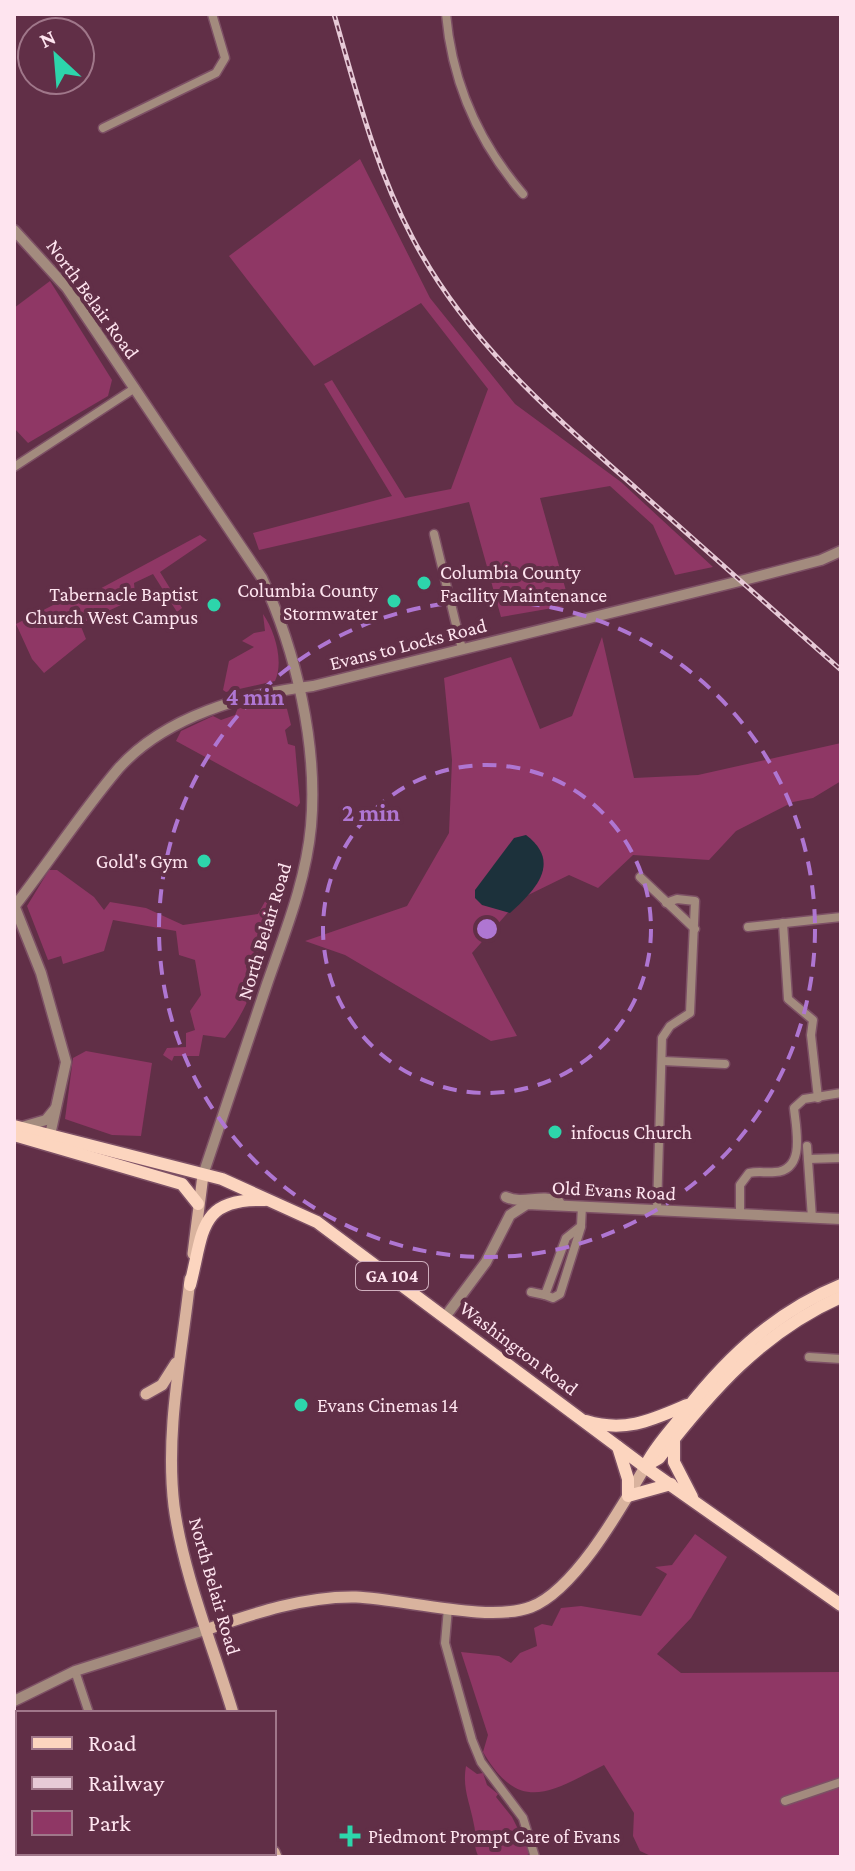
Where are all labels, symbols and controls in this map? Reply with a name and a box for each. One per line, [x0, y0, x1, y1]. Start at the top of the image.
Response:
north arrow [16, 16, 96, 96]
text: N [35, 24, 60, 53]
street label: North Belair Road [42, 235, 144, 363]
place label: Columbia County Facility Maintenance [440, 561, 607, 607]
marker: Columbia County Facility Maintenance [415, 574, 433, 592]
place label: Columbia County Stormwater [237, 579, 379, 624]
place label: Tabernacle Baptist Church West Campus [25, 583, 198, 629]
marker: Columbia County Stormwater [385, 592, 403, 610]
marker: Tabernacle Baptist Church West Campus [205, 596, 223, 614]
street label: Evans to Locks Road [327, 614, 489, 674]
text: 4 min [226, 683, 285, 710]
text: 2 min [342, 799, 400, 826]
place label: Gold's Gym [96, 850, 188, 873]
marker: Gold's Gym [195, 852, 213, 870]
street label: North Belair Road [233, 859, 295, 1002]
centre of rings [473, 915, 501, 943]
place label: infocus Church [571, 1121, 692, 1143]
marker: infocus Church [546, 1123, 564, 1141]
street label: Old Evans Road [551, 1176, 677, 1204]
road number: GA 104 [356, 1262, 428, 1290]
street label: Washington Road [455, 1296, 583, 1401]
place label: Evans Cinemas 14 [317, 1394, 458, 1416]
marker: Evans Cinemas 14 [292, 1396, 310, 1414]
street label: North Belair Road [185, 1515, 245, 1658]
legend [16, 1711, 276, 1855]
text: Road [88, 1729, 137, 1756]
text: Railway [88, 1769, 165, 1796]
text: Park [88, 1809, 131, 1836]
marker: Piedmont Prompt Care of Evans [339, 1825, 361, 1847]
place label: Piedmont Prompt Care of Evans [368, 1825, 621, 1848]

